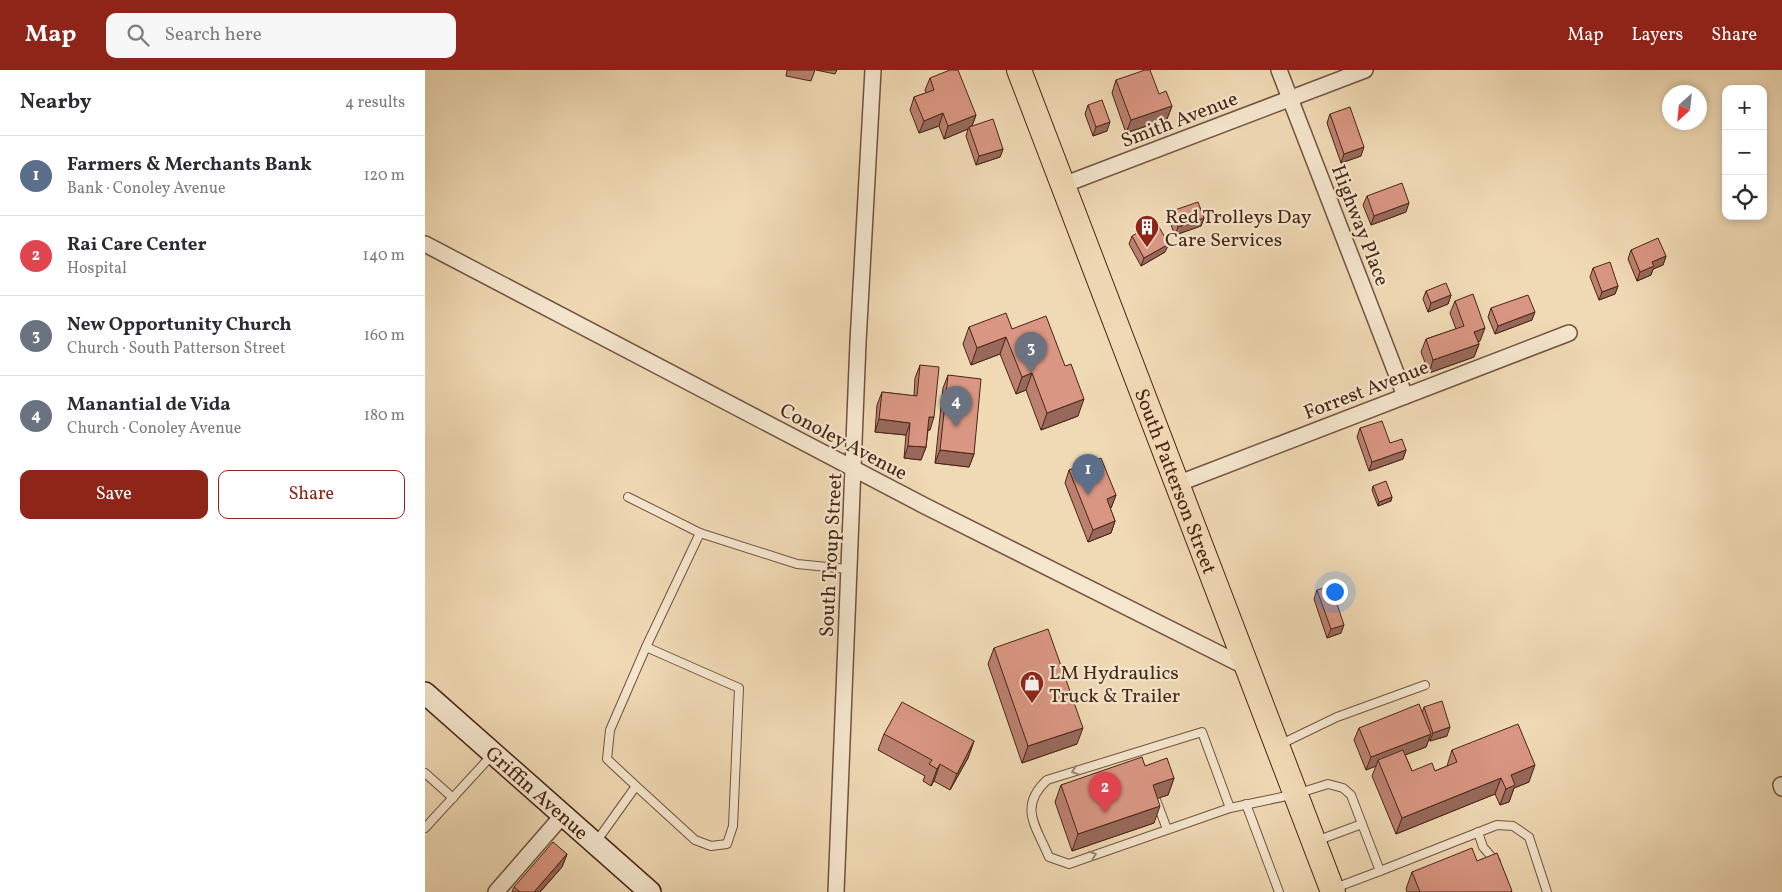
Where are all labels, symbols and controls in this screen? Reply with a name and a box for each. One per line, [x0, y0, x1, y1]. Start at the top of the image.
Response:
search box [106, 13, 456, 58]
text: Map [25, 18, 76, 52]
icon: search [124, 21, 152, 49]
text: Search here [164, 22, 262, 48]
text: Map [1567, 23, 1603, 48]
text: Layers [1631, 23, 1683, 48]
text: Share [1711, 23, 1757, 48]
north arrow [1662, 85, 1707, 130]
map controls [1722, 85, 1767, 220]
button: + [1722, 85, 1767, 130]
street label: Smith Avenue [1117, 86, 1242, 156]
text: Nearby [20, 88, 91, 117]
text: 4 results [345, 92, 405, 114]
button: − [1722, 130, 1767, 175]
text: Farmers & Merchants Bank [67, 152, 312, 178]
street label: Highway Place [1323, 161, 1395, 290]
text: 1 [33, 165, 39, 187]
text: 120 m [363, 165, 405, 187]
button: locate [1722, 175, 1767, 220]
text: Bank · Conoley Avenue [67, 178, 226, 200]
place label: Red Trolleys Day Care Services [1165, 204, 1312, 255]
building icon: Red Trolleys Day Care Services [1134, 214, 1160, 248]
text: Rai Care Center [67, 232, 206, 258]
text: 2 [32, 245, 40, 267]
text: 140 m [363, 245, 405, 267]
text: Hospital [67, 258, 127, 280]
text: New Opportunity Church [67, 312, 292, 338]
text: 3 [32, 325, 40, 347]
text: 160 m [364, 325, 405, 347]
pin: 3 [1015, 332, 1047, 373]
text: Church · South Patterson Street [67, 338, 286, 360]
street label: Forrest Avenue [1300, 354, 1433, 428]
street label: South Patterson Street [1126, 385, 1222, 578]
pin: 4 [940, 386, 972, 427]
text: Manantial de Vida [67, 392, 231, 418]
street label: Conoley Avenue [774, 397, 912, 488]
text: 4 [31, 405, 41, 427]
text: 180 m [364, 405, 405, 427]
text: Church · Conoley Avenue [67, 418, 241, 440]
pin: 1 [1072, 454, 1104, 495]
button: Save [20, 470, 208, 519]
button: Share [218, 470, 405, 519]
street label: South Troup Street [814, 472, 850, 638]
your location [1322, 579, 1348, 605]
place label: LM Hydraulics Truck & Trailer [1049, 660, 1180, 711]
shop icon: LM Hydraulics Truck & Trailer [1019, 670, 1045, 704]
street label: Griffin Avenue [478, 740, 594, 847]
one-way arrow [1071, 766, 1079, 776]
pin: 2 [1089, 772, 1121, 813]
one-way arrow [1089, 851, 1097, 861]

